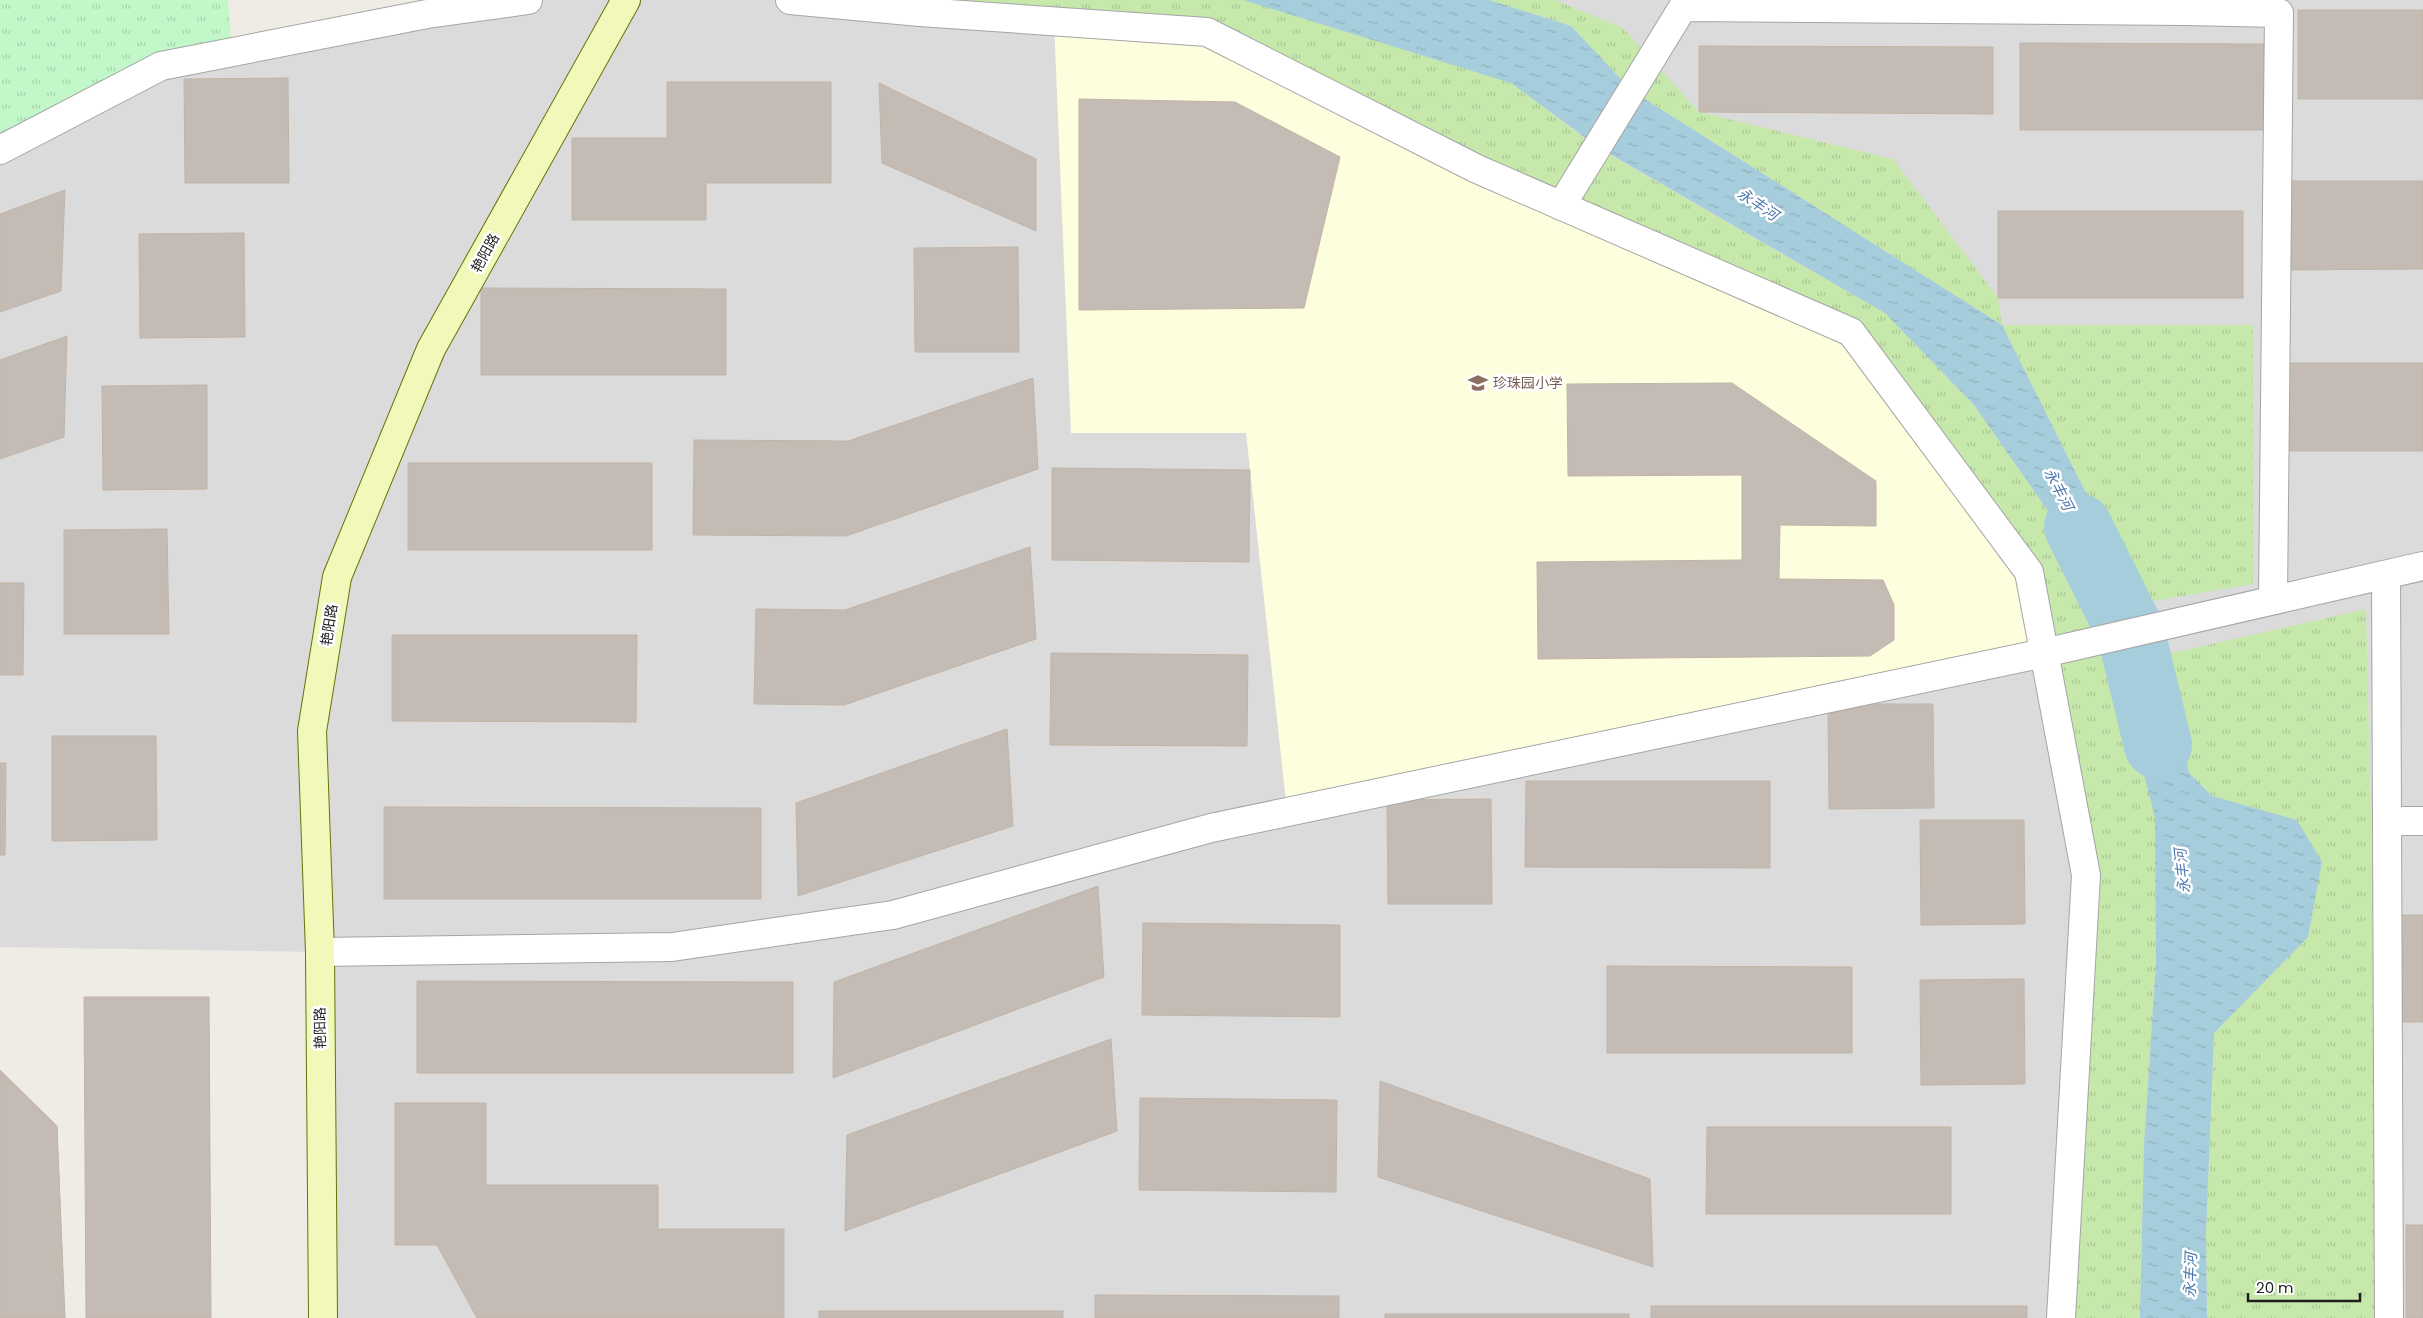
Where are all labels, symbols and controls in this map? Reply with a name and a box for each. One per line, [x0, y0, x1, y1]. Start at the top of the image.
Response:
water label: 永丰河 [1733, 183, 1785, 227]
street label: 艳阳路 [466, 230, 504, 276]
school or university icon: 珍珠园小学 [1467, 372, 1489, 394]
place label: 珍珠园小学 [1493, 373, 1563, 393]
water label: 永丰河 [2039, 464, 2080, 516]
street label: 艳阳路 [316, 603, 342, 647]
water label: 永丰河 [2169, 845, 2195, 894]
street label: 艳阳路 [310, 1007, 330, 1049]
water label: 永丰河 [2179, 1249, 2201, 1298]
scale bar [2248, 1270, 2360, 1302]
text: 20 m [2256, 1277, 2294, 1298]

